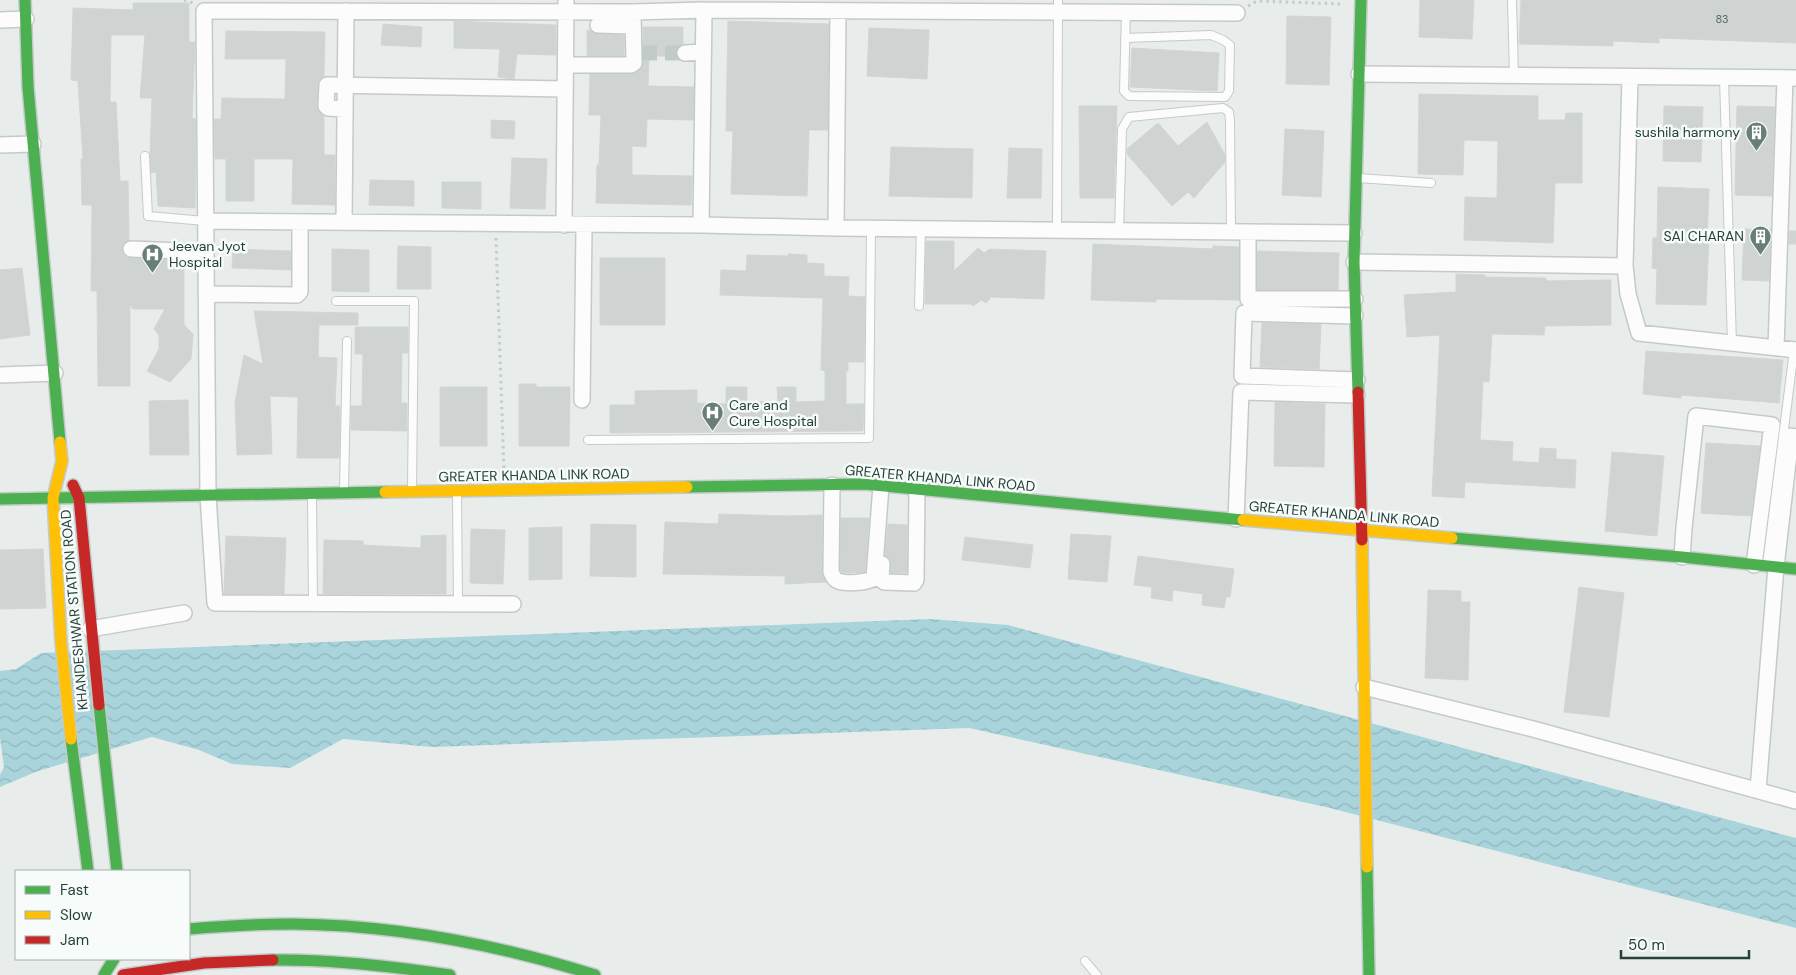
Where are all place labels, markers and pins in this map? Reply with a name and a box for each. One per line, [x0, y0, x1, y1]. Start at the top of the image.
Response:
building icon: sushila harmony [1744, 120, 1768, 151]
place label: sushila harmony [1635, 123, 1740, 141]
building icon: SAI CHARAN [1748, 224, 1772, 255]
place label: SAI CHARAN [1663, 227, 1744, 245]
place label: Jeevan Jyot Hospital [169, 237, 246, 271]
hospital icon: Jeevan Jyot Hospital [141, 242, 165, 273]
place label: Care and Cure Hospital [729, 396, 817, 430]
hospital icon: Care and Cure Hospital [701, 401, 725, 432]

